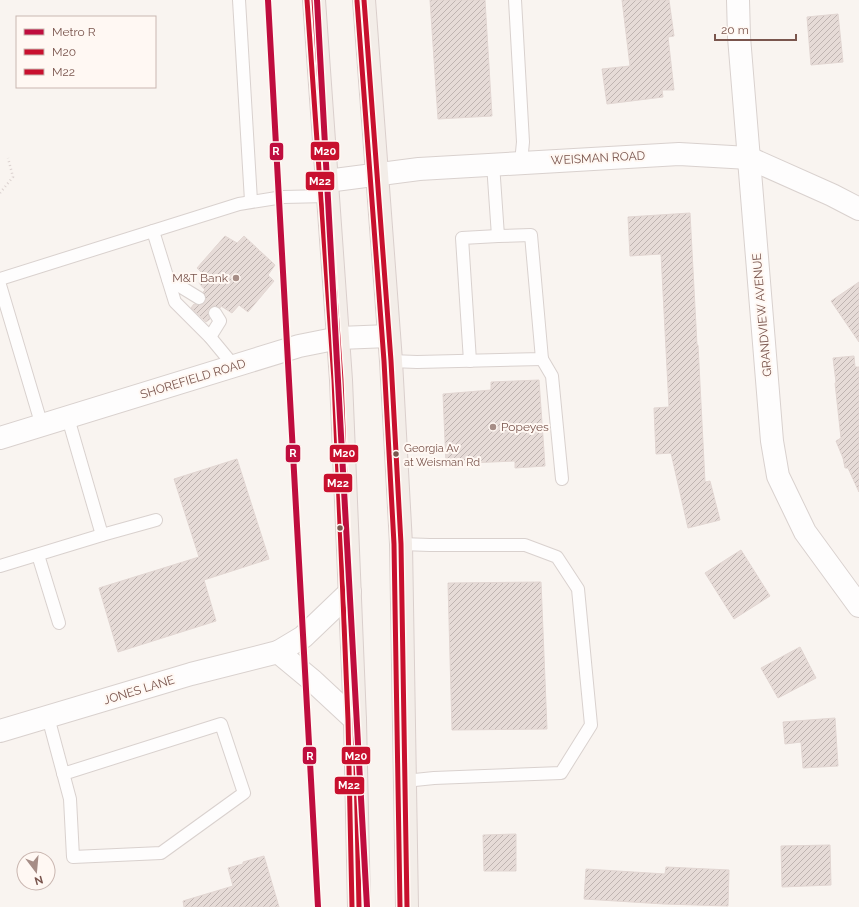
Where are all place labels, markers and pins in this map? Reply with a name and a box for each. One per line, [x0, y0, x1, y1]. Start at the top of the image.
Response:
place label: M&T Bank [172, 271, 229, 285]
marker: M&T Bank [231, 273, 241, 283]
place label: Popeyes [501, 420, 549, 434]
marker: Popeyes [488, 422, 498, 432]
place label: Georgia Av at Weisman Rd [404, 442, 480, 469]
marker: Georgia Av at Weisman Rd [391, 449, 401, 459]
unlabelled marker [335, 523, 345, 533]

